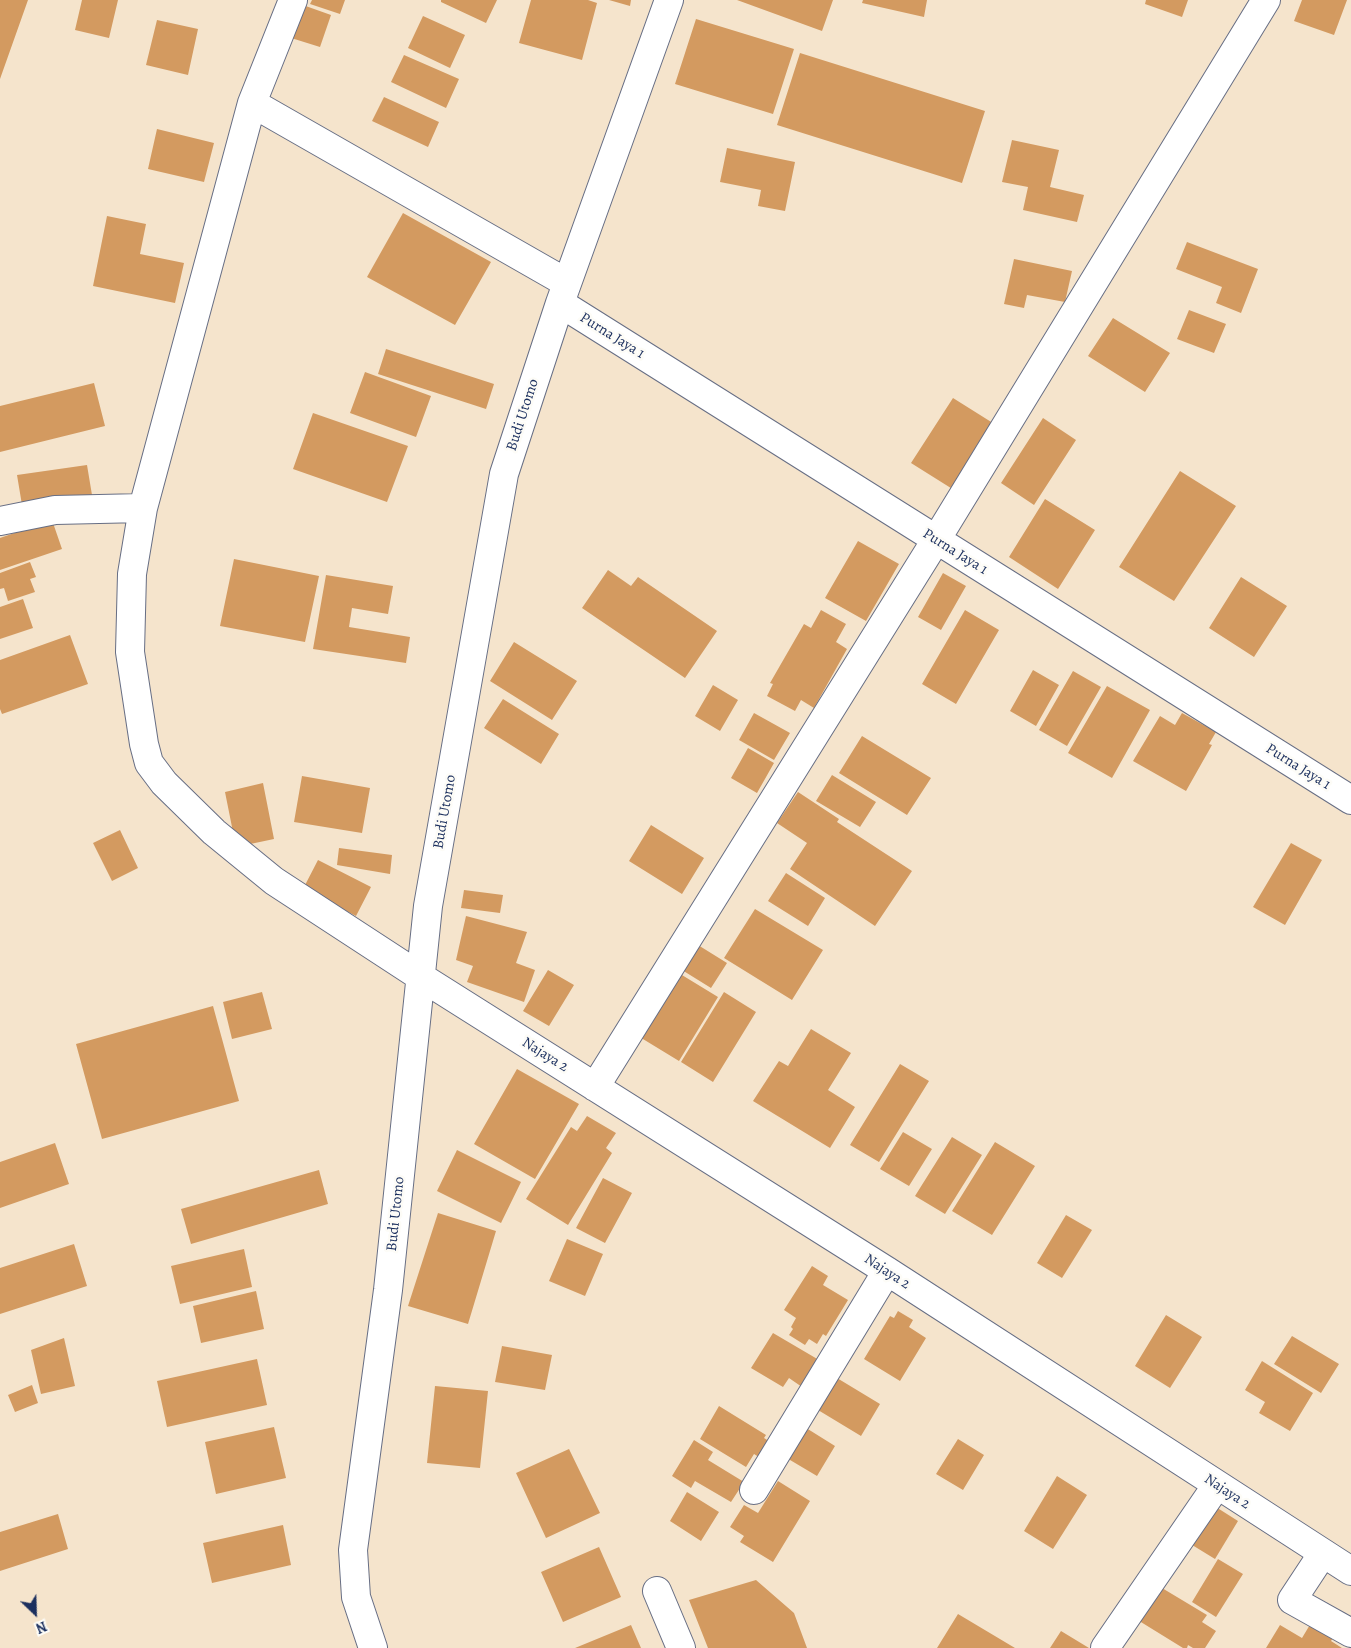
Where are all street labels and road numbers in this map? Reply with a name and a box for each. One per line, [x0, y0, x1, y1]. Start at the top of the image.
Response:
street label: Purna Jaya 1 [576, 309, 648, 363]
street label: Budi Utomo [503, 377, 543, 453]
street label: Purna Jaya 1 [919, 525, 991, 579]
street label: Purna Jaya 1 [1262, 740, 1334, 794]
street label: Budi Utomo [430, 774, 460, 850]
street label: Najaya 2 [518, 1034, 572, 1076]
street label: Budi Utomo [383, 1176, 409, 1252]
street label: Najaya 2 [861, 1250, 913, 1294]
street label: Najaya 2 [1201, 1470, 1253, 1514]

